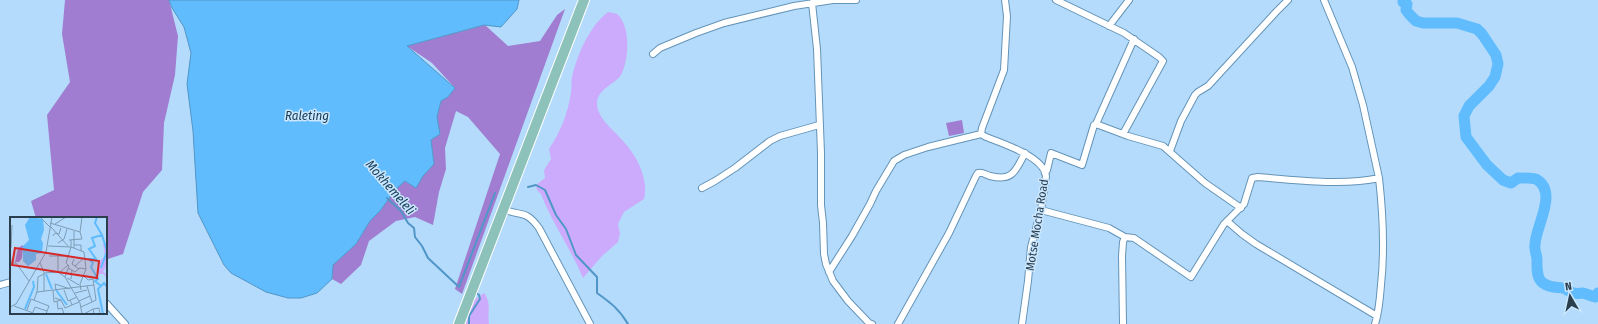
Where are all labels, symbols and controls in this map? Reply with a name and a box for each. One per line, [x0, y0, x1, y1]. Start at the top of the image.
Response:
water label: Raleting [285, 108, 329, 123]
water label: Mokhemeleli [363, 157, 419, 218]
street label: Motse Mocha Road [1023, 178, 1051, 272]
inset map [10, 217, 107, 314]
north arrow [1550, 276, 1590, 316]
text: N [1564, 280, 1573, 294]

